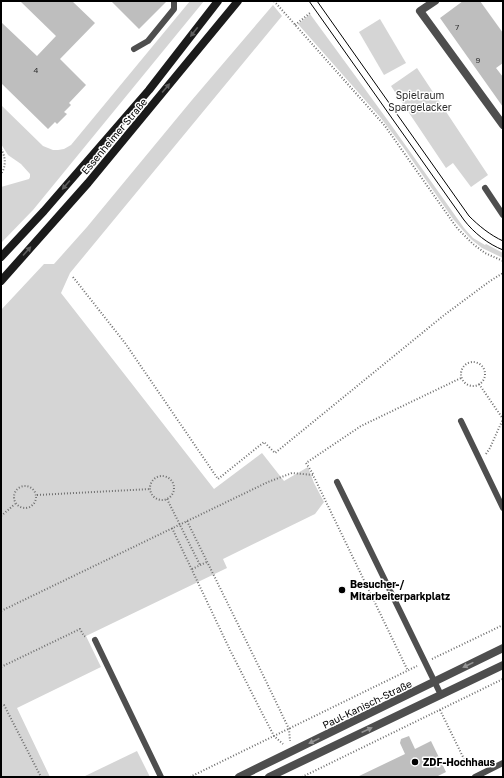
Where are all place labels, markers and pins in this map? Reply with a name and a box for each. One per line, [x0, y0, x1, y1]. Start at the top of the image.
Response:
place label: Besucher-/ Mitarbeiterparkplatz [350, 578, 450, 602]
marker: Besucher-/ Mitarbeiterparkplatz [337, 585, 347, 595]
place label: ZDF-Hochhaus [423, 756, 495, 768]
marker: ZDF-Hochhaus [410, 757, 420, 767]

